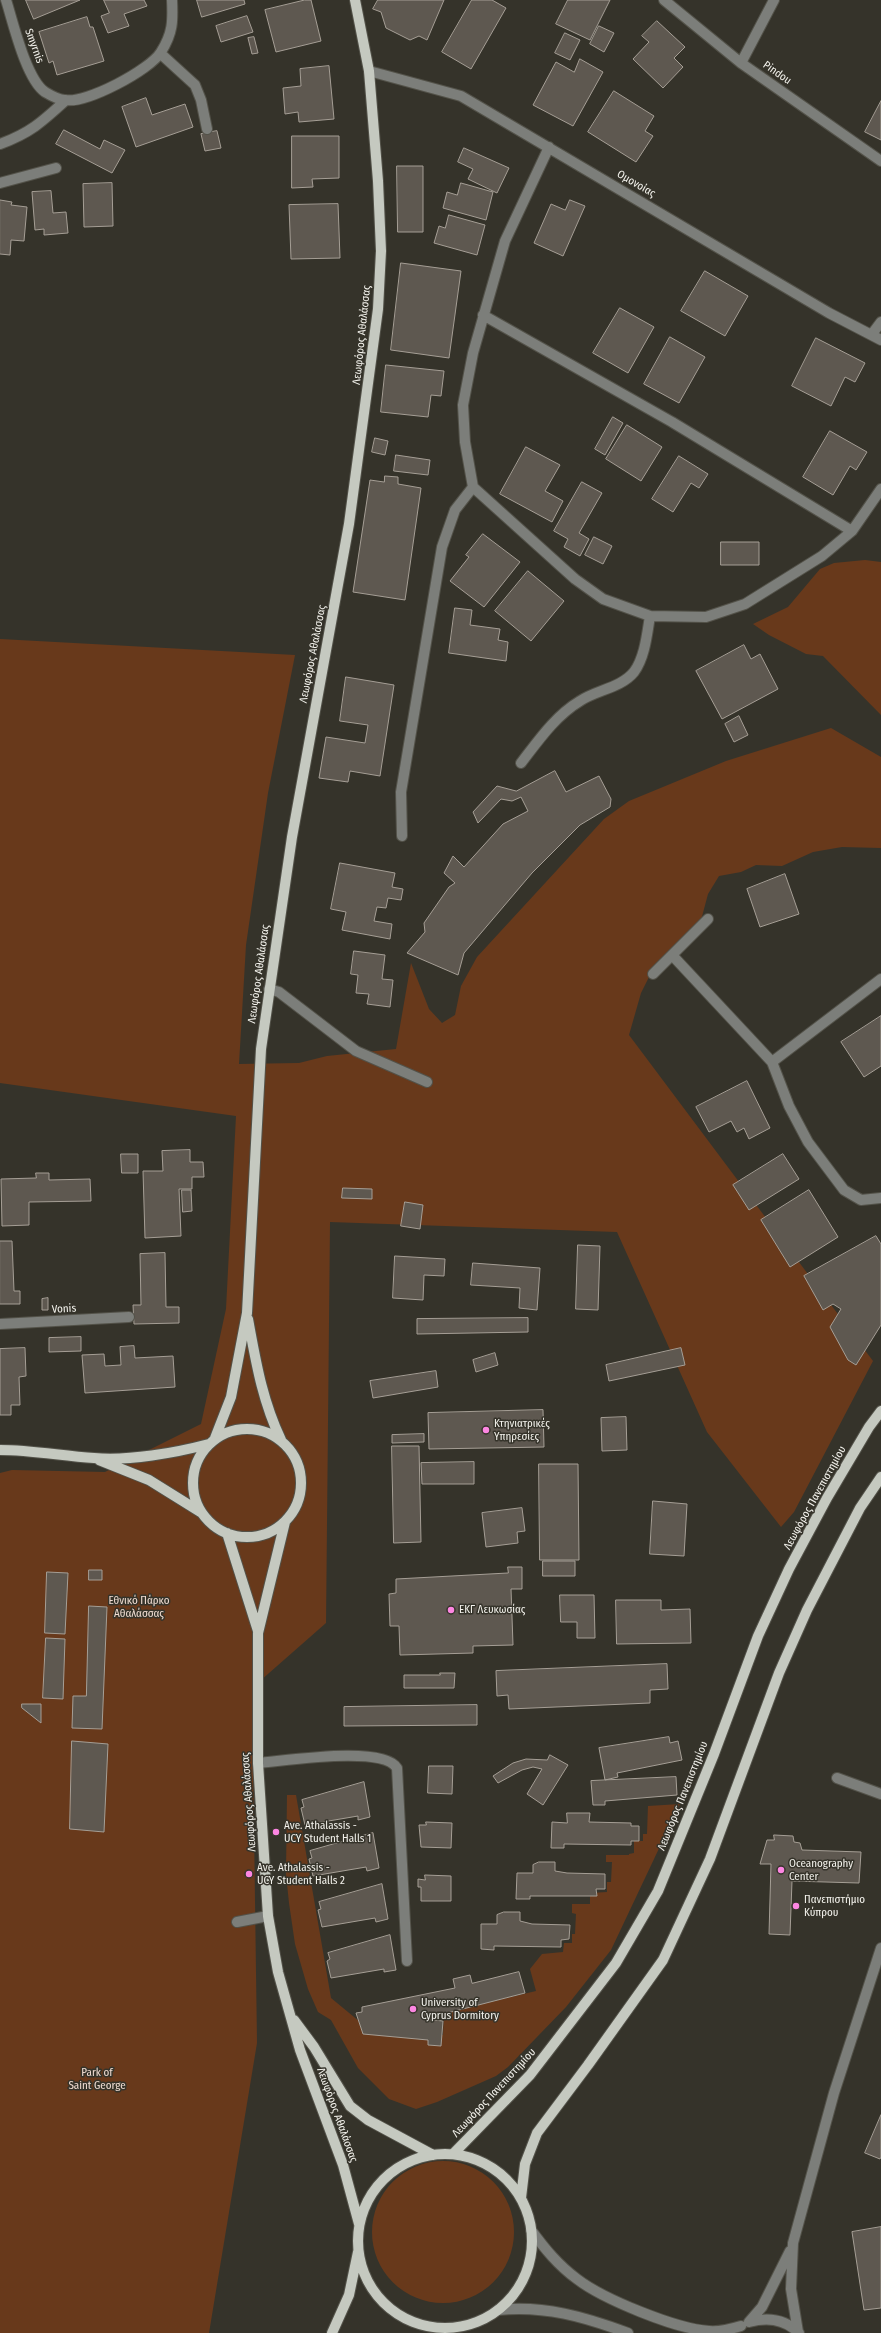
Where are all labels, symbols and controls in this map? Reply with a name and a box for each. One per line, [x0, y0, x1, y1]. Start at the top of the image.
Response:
street label: Smyrnis [22, 27, 46, 65]
street label: Pindou [760, 58, 794, 88]
street label: Ομονοίας [614, 168, 658, 200]
street label: Λεωφόρος Αθαλάσσας [350, 285, 374, 385]
street label: Λεωφόρος Αθαλάσσας [297, 604, 329, 704]
street label: Λεωφόρος Αθαλάσσας [246, 924, 272, 1024]
street label: Vonis [51, 1302, 77, 1316]
place label: Κτηνιατρικές Υπηρεσίες [494, 1417, 550, 1443]
marker: Κτηνιατρικές Υπηρεσίες [481, 1425, 491, 1435]
street label: Λεωφόρος Πανεπιστημίου [781, 1444, 849, 1552]
park label: Εθνικό Πάρκο Αθαλάσσας [109, 1594, 169, 1620]
place label: ΕΚΓ Λευκωσίας [459, 1603, 525, 1617]
marker: ΕΚΓ Λευκωσίας [446, 1605, 456, 1615]
street label: Λεωφόρος Πανεπιστημίου [655, 1739, 711, 1853]
street label: Λεωφόρος Αθαλάσσας [239, 1752, 259, 1852]
place label: Ave. Athalassis - UCY Student Halls 1 [284, 1819, 371, 1845]
marker: Ave. Athalassis - UCY Student Halls 1 [271, 1827, 281, 1837]
place label: Oceanography Center [789, 1857, 853, 1883]
place label: Ave. Athalassis - UCY Student Halls 2 [257, 1861, 345, 1887]
marker: Oceanography Center [776, 1865, 786, 1875]
marker: Ave. Athalassis - UCY Student Halls 2 [244, 1869, 254, 1879]
place label: Πανεπιστήμιο Κύπρου [804, 1893, 865, 1919]
marker: Πανεπιστήμιο Κύπρου [791, 1901, 801, 1911]
place label: University of Cyprus Dormitory [421, 1996, 499, 2022]
marker: University of Cyprus Dormitory [408, 2004, 418, 2014]
street label: Λεωφόρος Πανεπιστημίου [449, 2046, 539, 2140]
park label: Park of Saint George [68, 2066, 126, 2092]
street label: Λεωφόρος Αθαλάσσας [314, 2066, 360, 2164]

